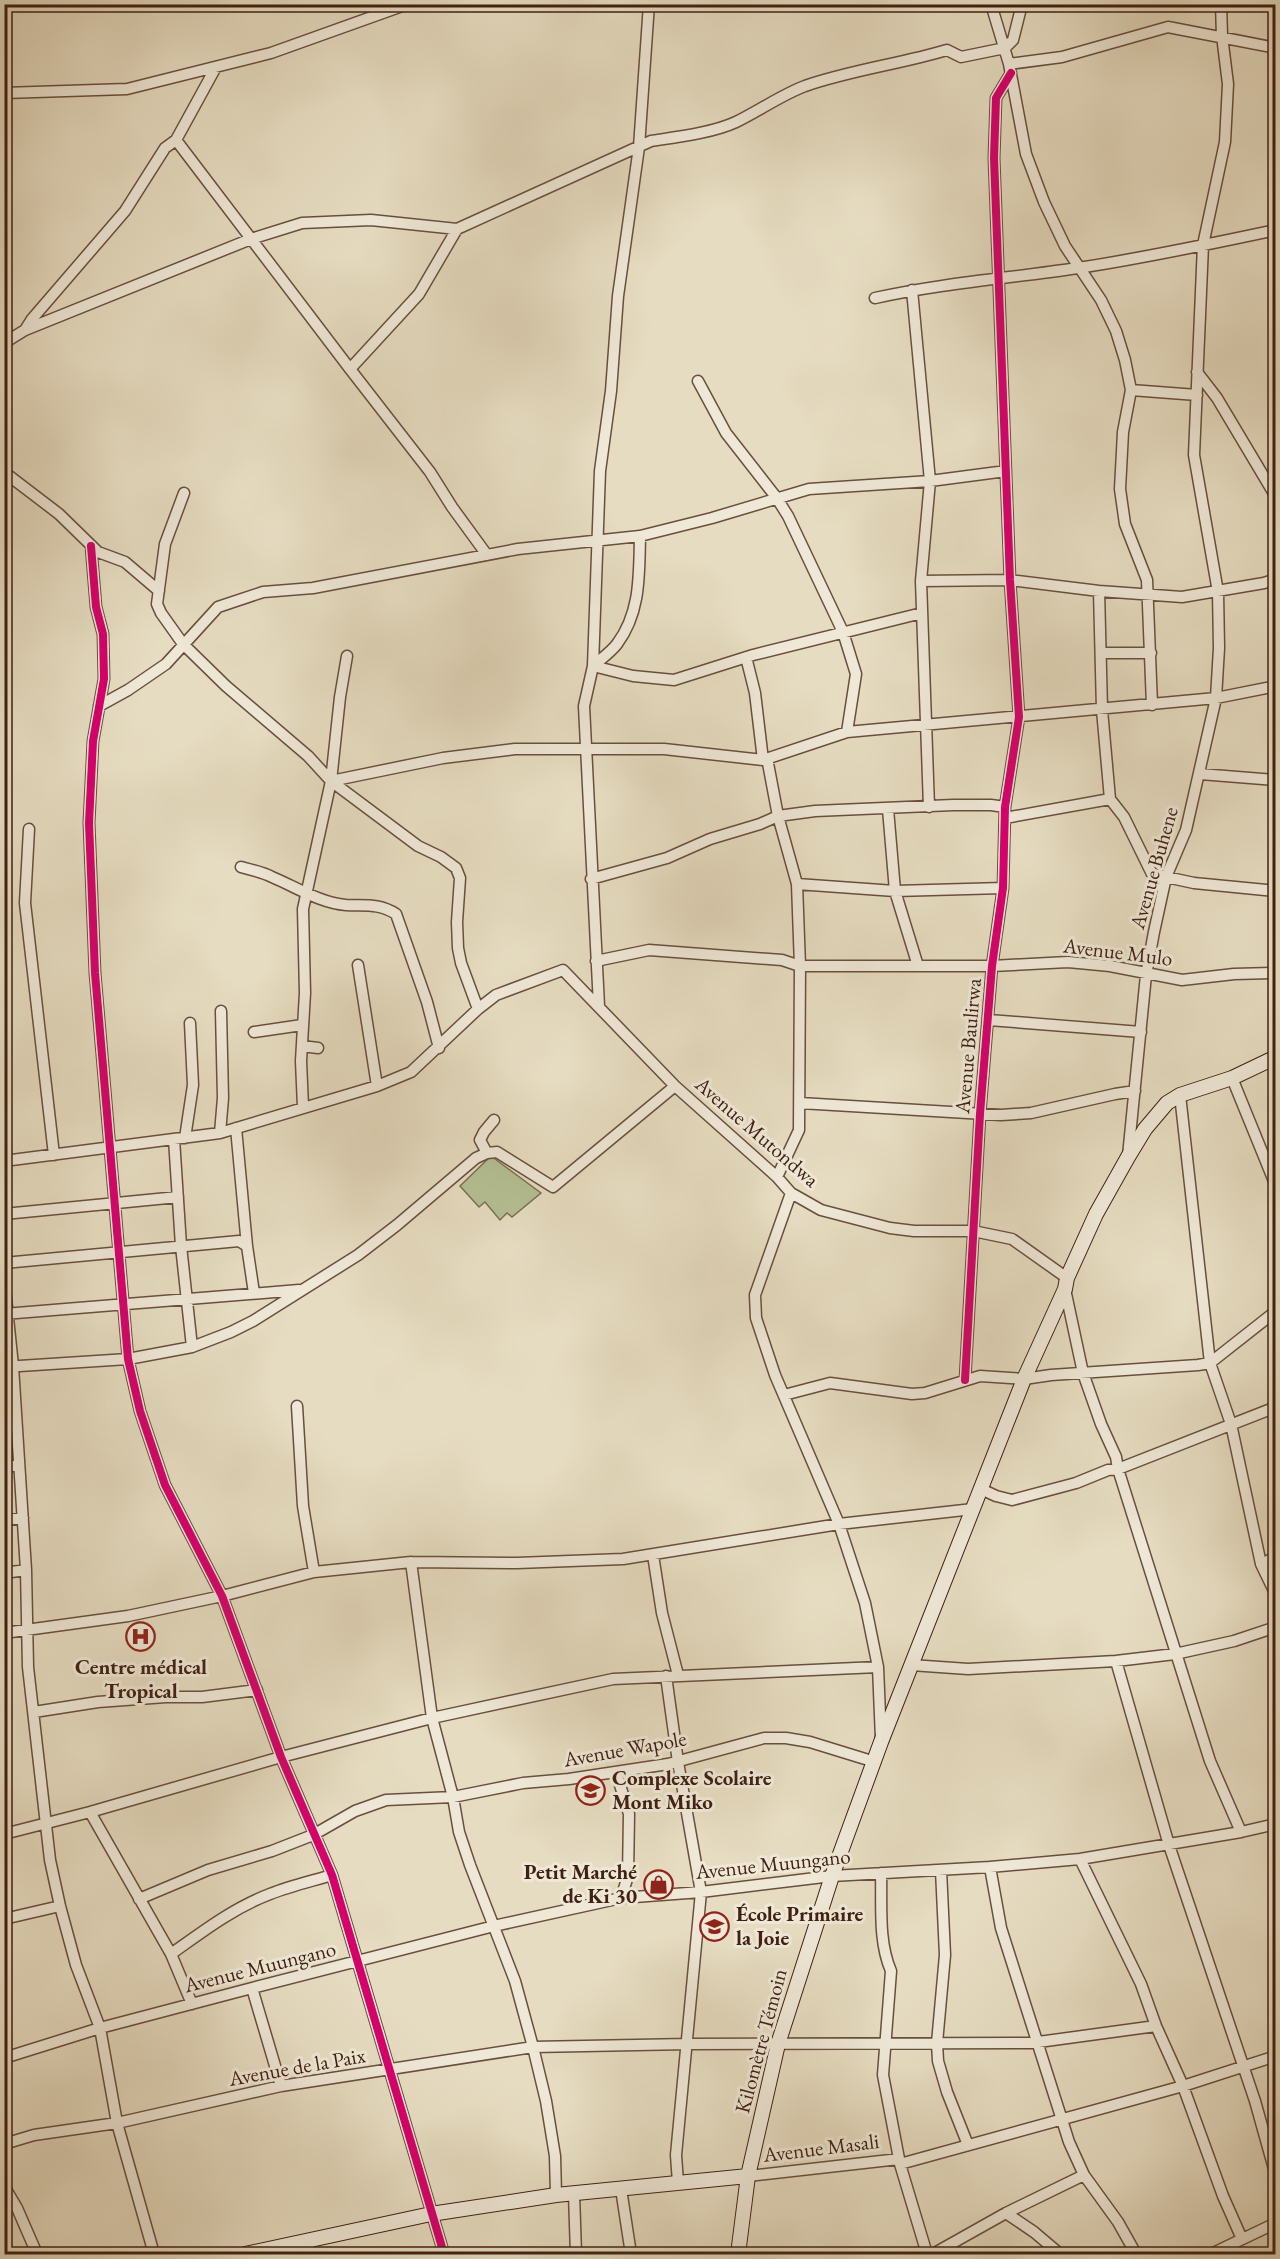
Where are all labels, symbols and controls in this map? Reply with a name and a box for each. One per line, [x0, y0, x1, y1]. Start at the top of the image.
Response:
street label: Avenue Buhene [1123, 804, 1184, 933]
street label: Avenue Mulo [1061, 931, 1174, 972]
street label: Avenue Baulirwa [948, 976, 987, 1116]
street label: Avenue Mutondwa [689, 1070, 825, 1193]
hospital icon: Centre médical Tropical [125, 1620, 157, 1652]
place label: Centre médical Tropical [75, 1653, 207, 1704]
street label: Avenue Wapole [560, 1724, 688, 1773]
place label: Complexe Scolaire Mont Miko [612, 1764, 772, 1815]
school or university icon: Complexe Scolaire Mont Miko [575, 1774, 607, 1806]
street label: Avenue Muungano [693, 1842, 852, 1885]
place label: Petit Marché de Ki 30 [524, 1858, 637, 1909]
shop icon: Petit Marché de Ki 30 [642, 1868, 674, 1900]
place label: École Primaire la Joie [736, 1900, 864, 1951]
school or university icon: École Primaire la Joie [699, 1910, 731, 1942]
street label: Avenue Muungano [180, 1935, 339, 1999]
street label: Kilomètre Témoin [728, 1966, 793, 2116]
street label: Avenue de la Paix [226, 2041, 367, 2092]
street label: Avenue Masali [760, 2127, 881, 2168]

